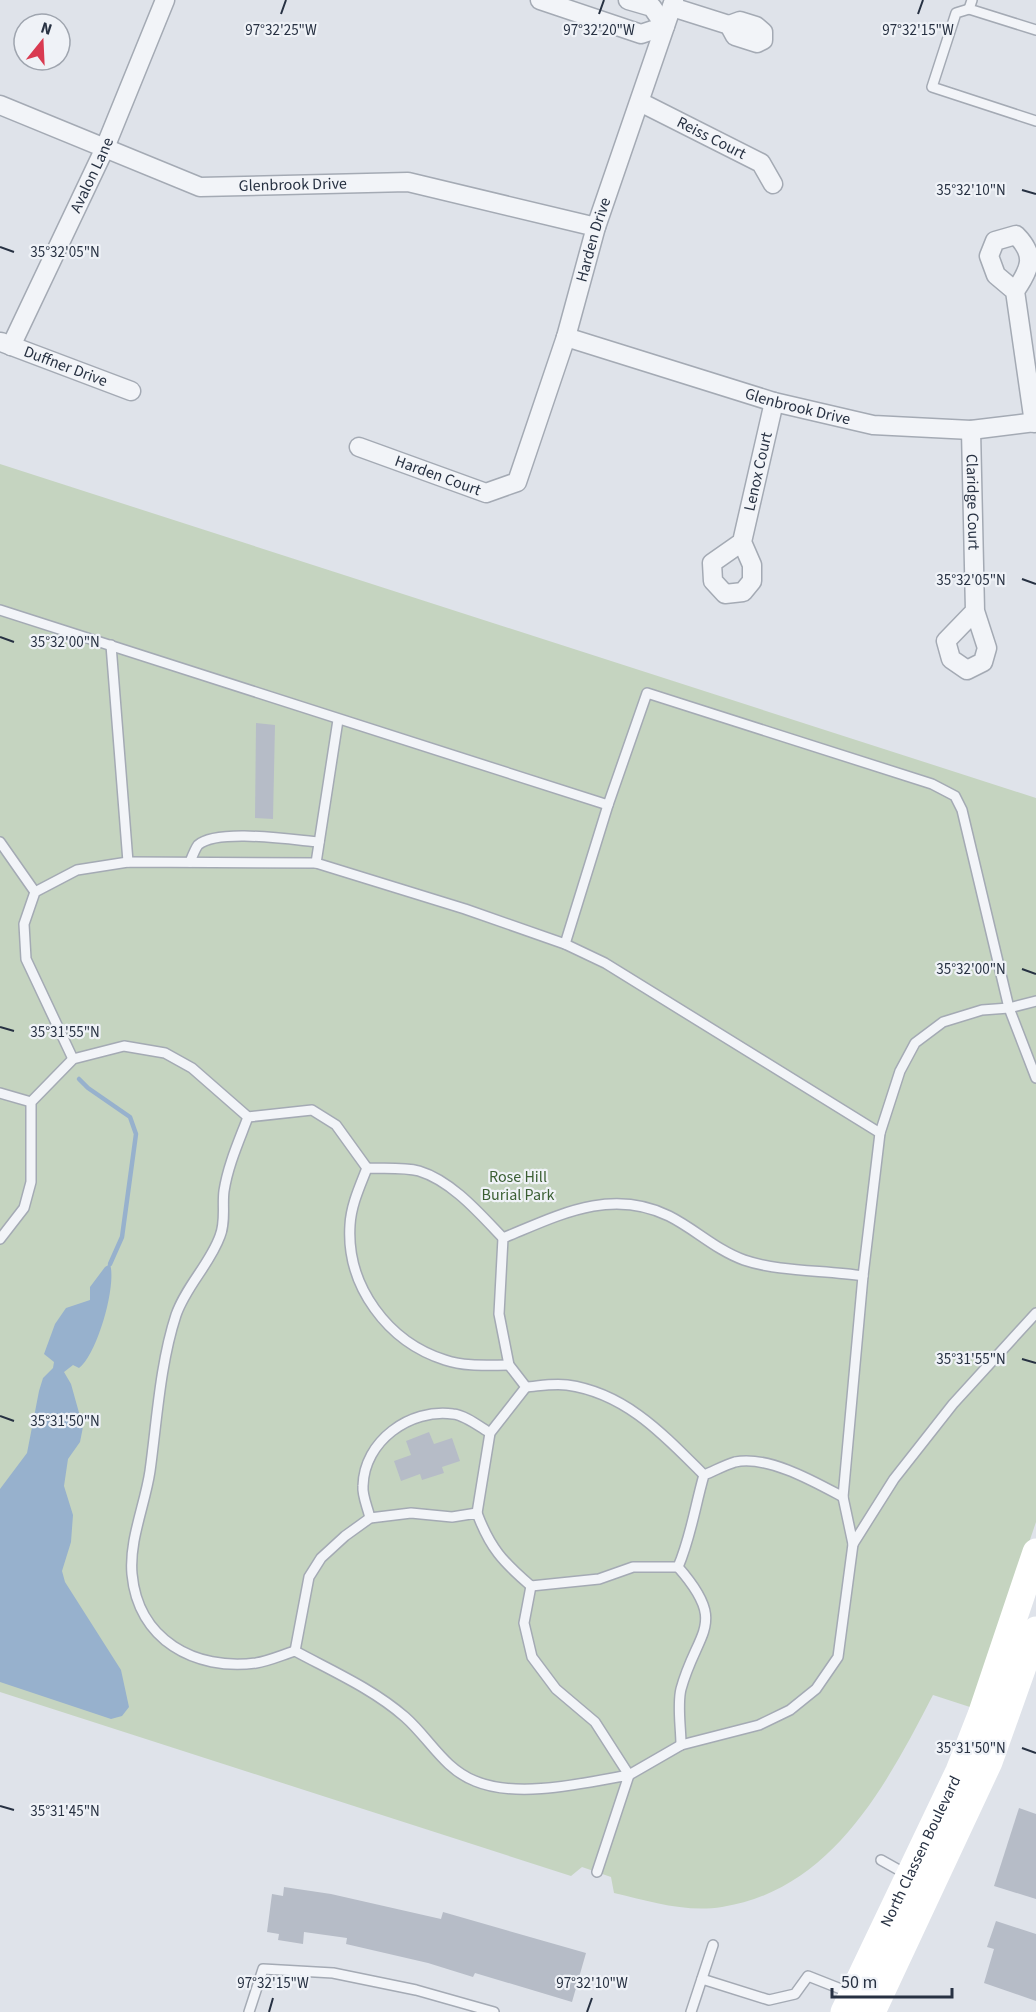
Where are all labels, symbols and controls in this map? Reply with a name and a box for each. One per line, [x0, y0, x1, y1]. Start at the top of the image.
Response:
north arrow [12, 12, 72, 72]
text: N [38, 17, 55, 41]
text: 97°32'25"W [245, 20, 317, 41]
text: 97°32'20"W [563, 20, 635, 41]
text: 97°32'15"W [882, 20, 954, 41]
street label: Reiss Court [673, 111, 750, 165]
street label: Avalon Lane [65, 134, 119, 217]
street label: Glenbrook Drive [238, 172, 347, 197]
text: 35°32'10"N [936, 180, 1006, 201]
street label: Harden Drive [570, 194, 616, 285]
text: 35°32'05"N [30, 242, 100, 263]
street label: Duffner Drive [21, 341, 111, 392]
street label: Glenbrook Drive [742, 383, 853, 430]
street label: Lenox Court [738, 429, 778, 513]
street label: Harden Court [392, 450, 485, 502]
street label: Claridge Court [961, 454, 985, 551]
text: 35°32'05"N [936, 570, 1006, 591]
text: 35°32'00"N [30, 632, 100, 653]
text: 35°32'00"N [936, 959, 1006, 980]
text: 35°31'55"N [30, 1022, 100, 1043]
park label: Rose Hill Burial Park [482, 1166, 555, 1206]
text: 35°31'55"N [936, 1349, 1006, 1370]
text: 35°31'50"N [30, 1411, 100, 1432]
text: 35°31'50"N [936, 1738, 1006, 1759]
street label: North Classen Boulevard [875, 1772, 966, 1931]
text: 35°31'45"N [30, 1801, 100, 1822]
scale bar [832, 1961, 952, 1999]
text: 50 m [841, 1970, 877, 1995]
text: 97°32'15"W [237, 1973, 309, 1994]
text: 97°32'10"W [556, 1973, 628, 1994]

